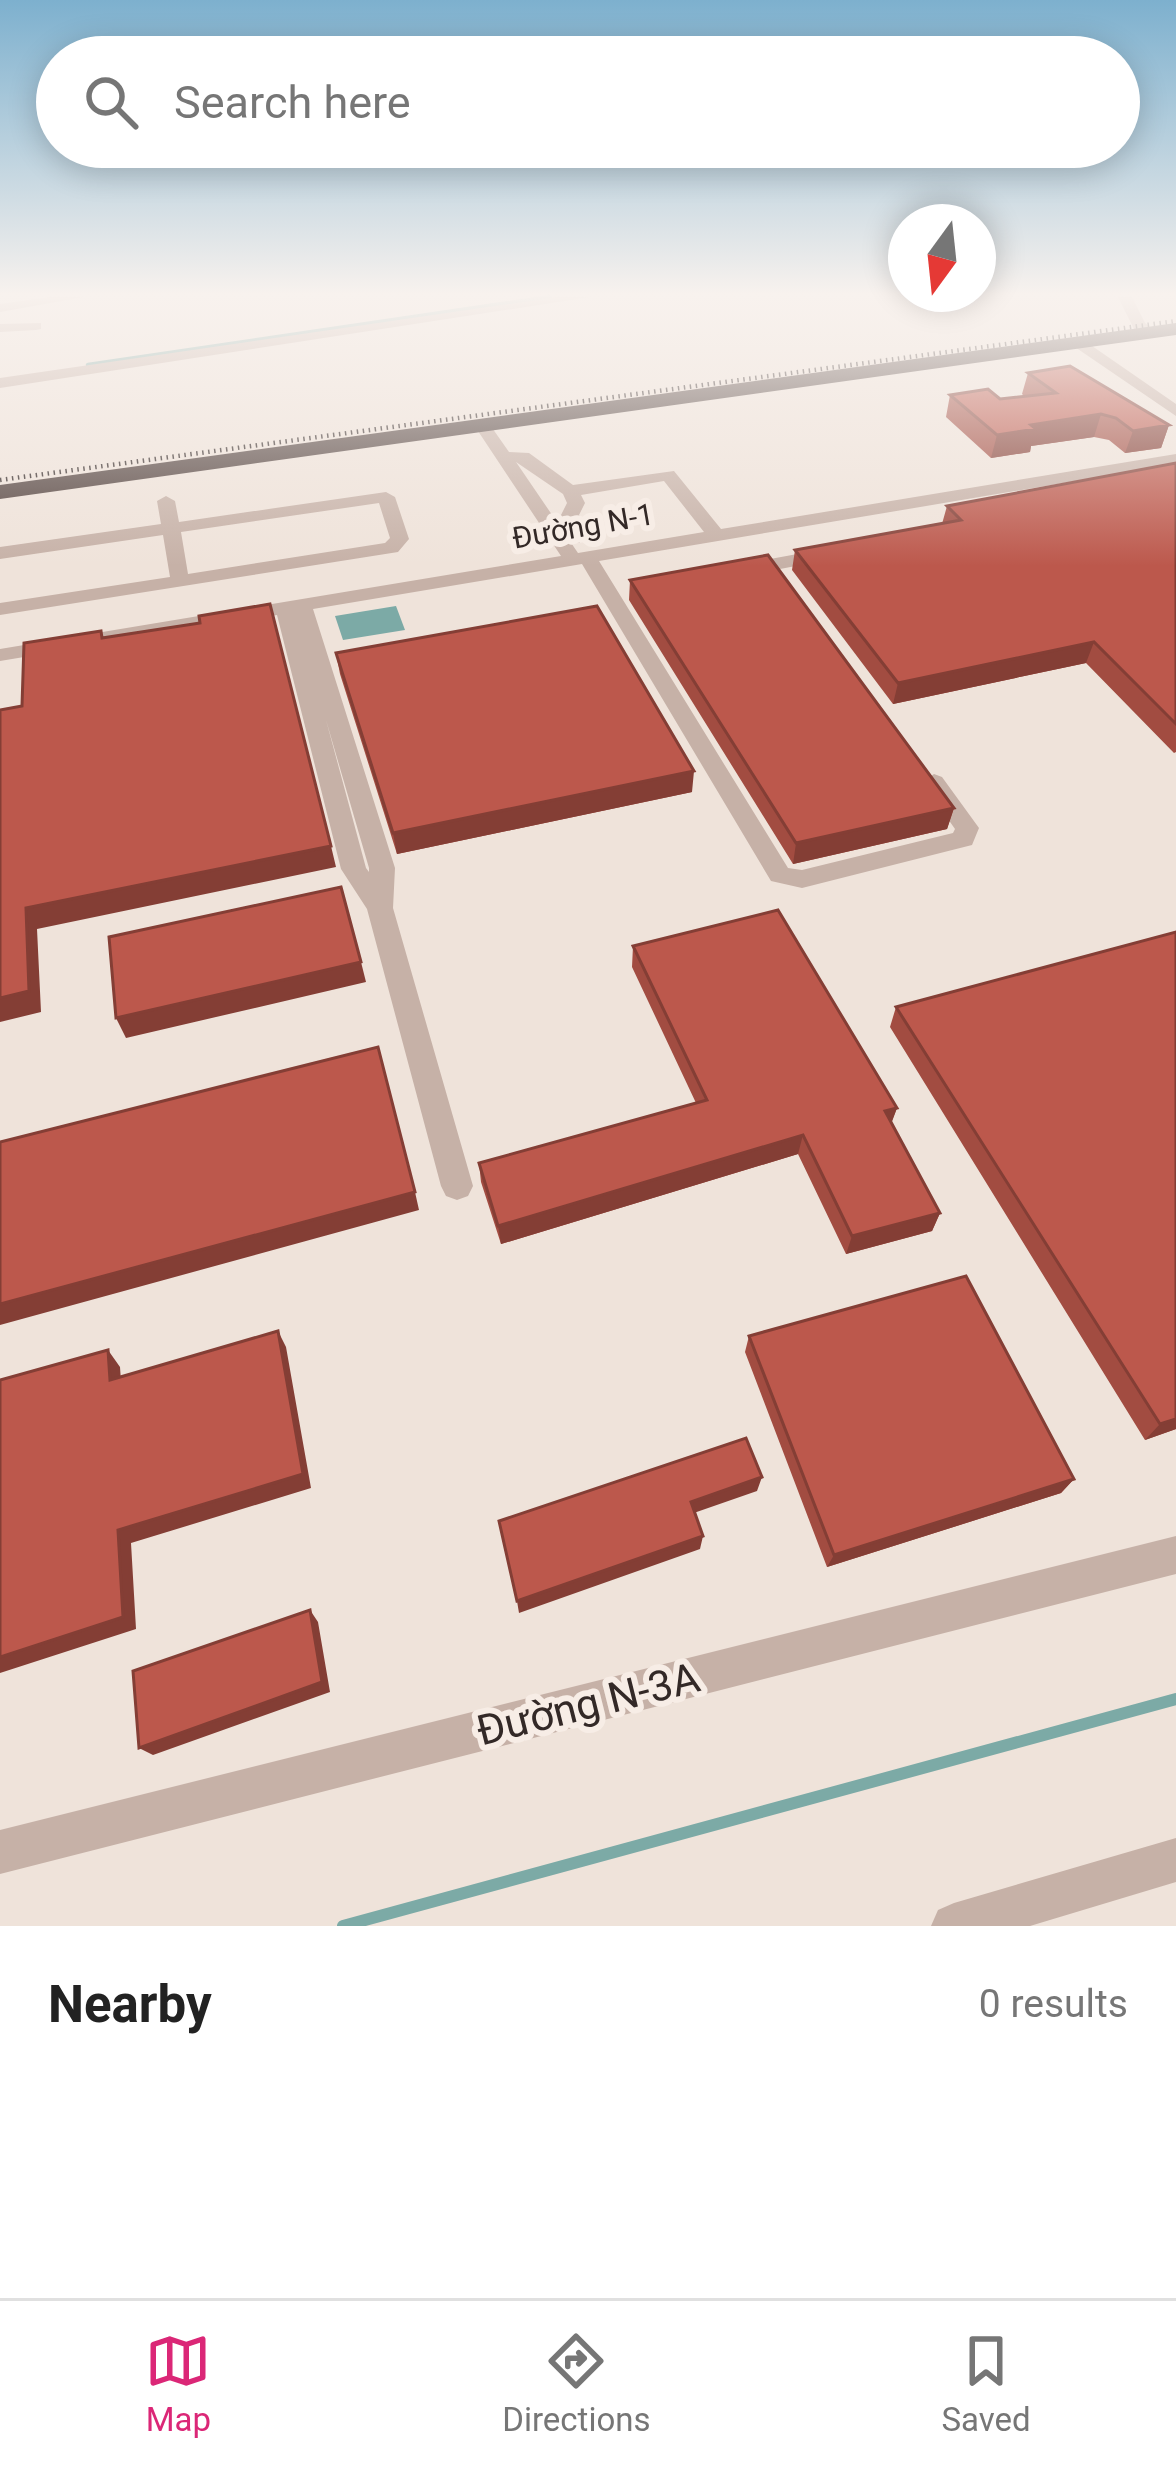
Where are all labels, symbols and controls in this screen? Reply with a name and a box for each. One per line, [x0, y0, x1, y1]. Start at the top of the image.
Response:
search box [36, 36, 1140, 168]
icon: search [78, 69, 144, 135]
text: Search here [174, 76, 411, 129]
north arrow [888, 204, 996, 312]
street label: Đường N-1 [509, 496, 657, 556]
street label: Đường N-3A [471, 1653, 705, 1755]
text: Nearby [48, 1975, 212, 2034]
text: 0 results [979, 1981, 1128, 2027]
tab: Map [145, 2328, 211, 2439]
tab: Directions [502, 2328, 651, 2439]
tab: Saved [941, 2328, 1031, 2439]

